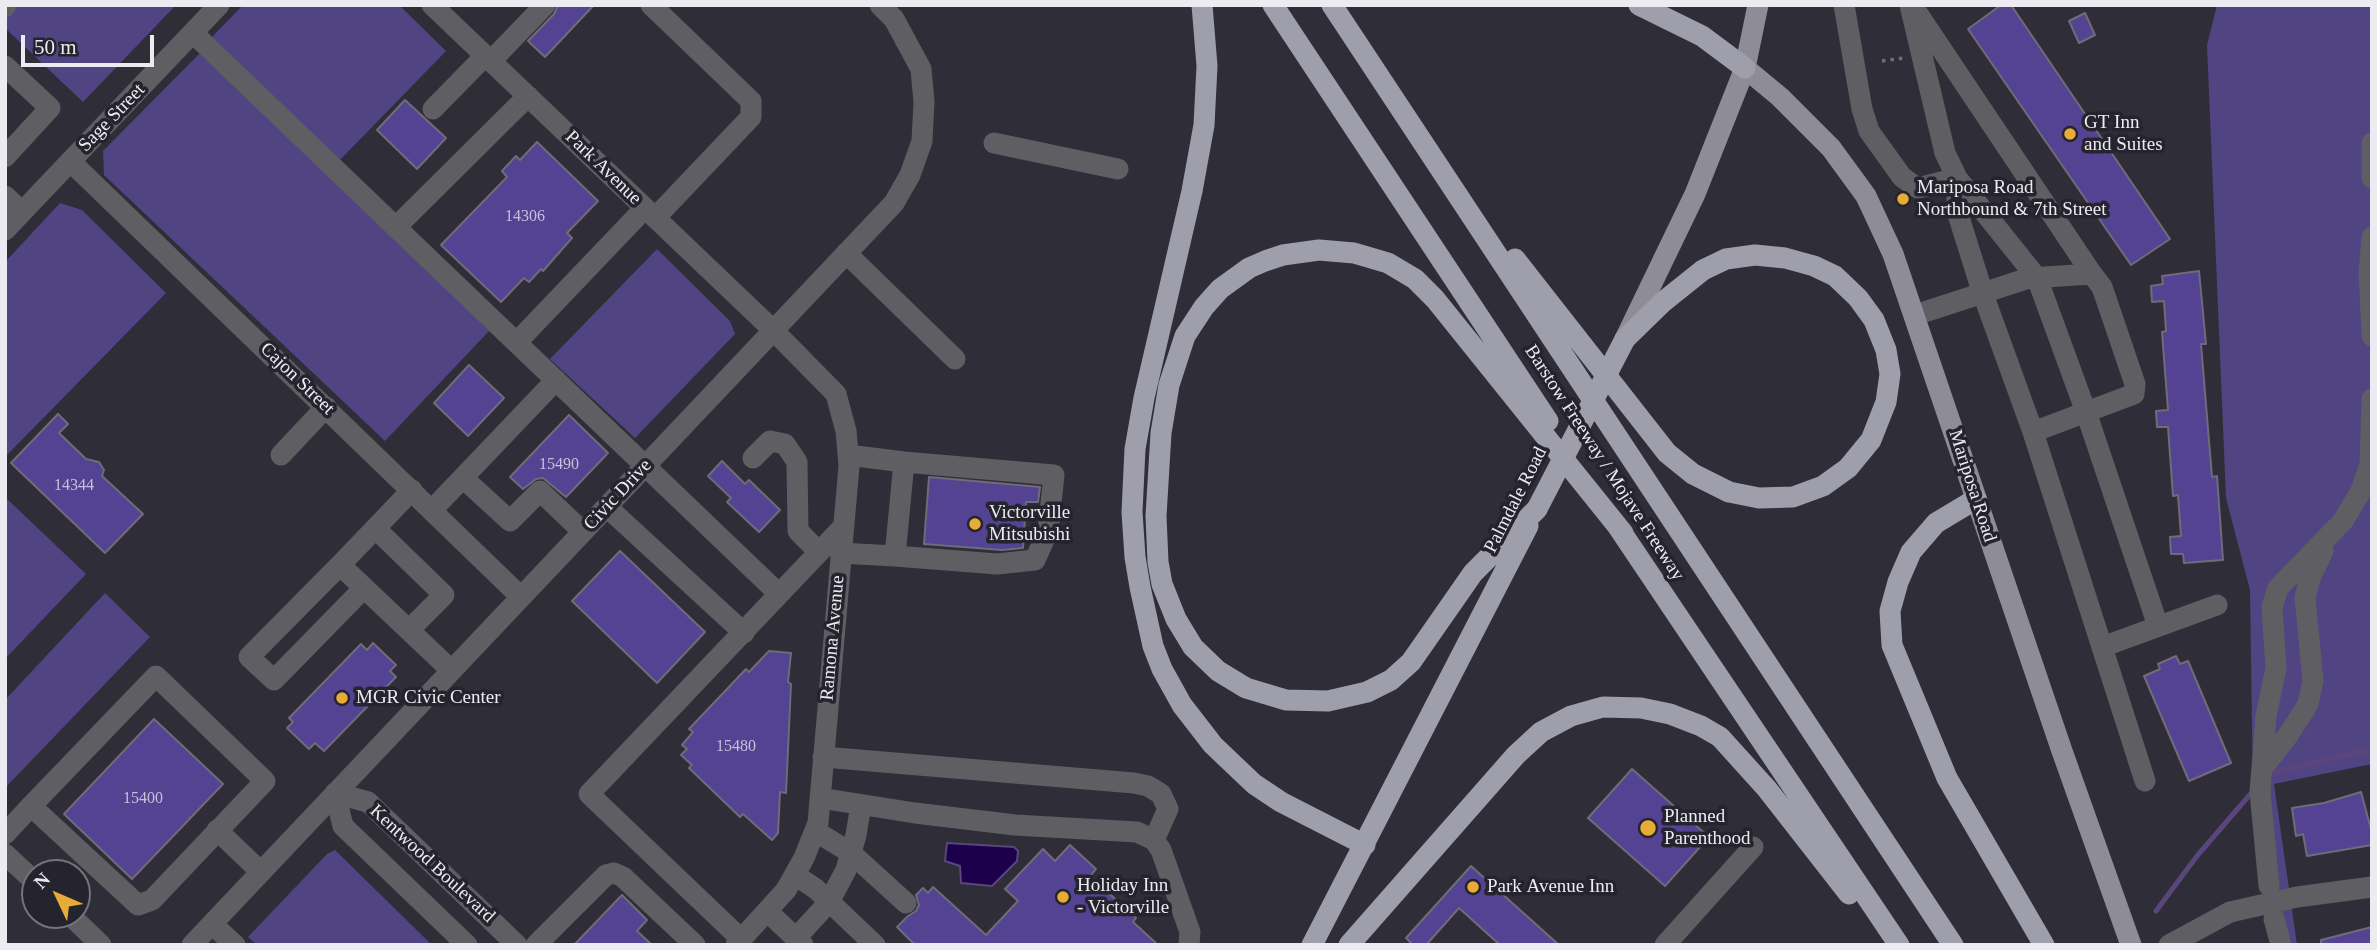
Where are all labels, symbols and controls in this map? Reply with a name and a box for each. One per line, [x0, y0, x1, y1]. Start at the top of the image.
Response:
scale bar [24, 21, 158, 65]
text: 50 m [34, 35, 77, 59]
street label: Sage Street [74, 79, 150, 157]
place label: GT Inn and Suites [2084, 112, 2163, 156]
street label: Park Avenue [560, 126, 646, 210]
marker: GT Inn and Suites [2062, 126, 2078, 142]
place label: Mariposa Road Northbound & 7th Street [1917, 177, 2106, 221]
marker: Mariposa Road Northbound & 7th Street [1895, 191, 1911, 207]
house number: 14306 [505, 207, 545, 227]
street label: Cajon Street [255, 338, 339, 420]
street label: Barstow Freeway / Mojave Freeway [1519, 341, 1689, 585]
street label: Mariposa Road [1943, 427, 2001, 545]
street label: Palmdale Road [1480, 443, 1552, 557]
house number: 15490 [539, 455, 579, 475]
street label: Civic Drive [579, 455, 657, 535]
house number: 14344 [54, 476, 94, 496]
place label: Victorville Mitsubishi [989, 502, 1070, 546]
marker: Victorville Mitsubishi [967, 516, 983, 532]
street label: Ramona Avenue [816, 574, 850, 702]
place label: MGR Civic Center [356, 687, 501, 709]
marker: MGR Civic Center [334, 690, 350, 706]
house number: 15480 [716, 737, 756, 757]
house number: 15400 [123, 789, 163, 809]
street label: Kentwood Boulevard [365, 800, 499, 928]
place label: Planned Parenthood [1664, 806, 1751, 850]
marker: Planned Parenthood [1638, 818, 1658, 838]
north arrow [21, 859, 91, 929]
text: N [30, 868, 54, 893]
place label: Holiday Inn - Victorville [1077, 875, 1169, 919]
place label: Park Avenue Inn [1487, 876, 1614, 898]
marker: Park Avenue Inn [1465, 879, 1481, 895]
marker: Holiday Inn - Victorville [1055, 889, 1071, 905]

